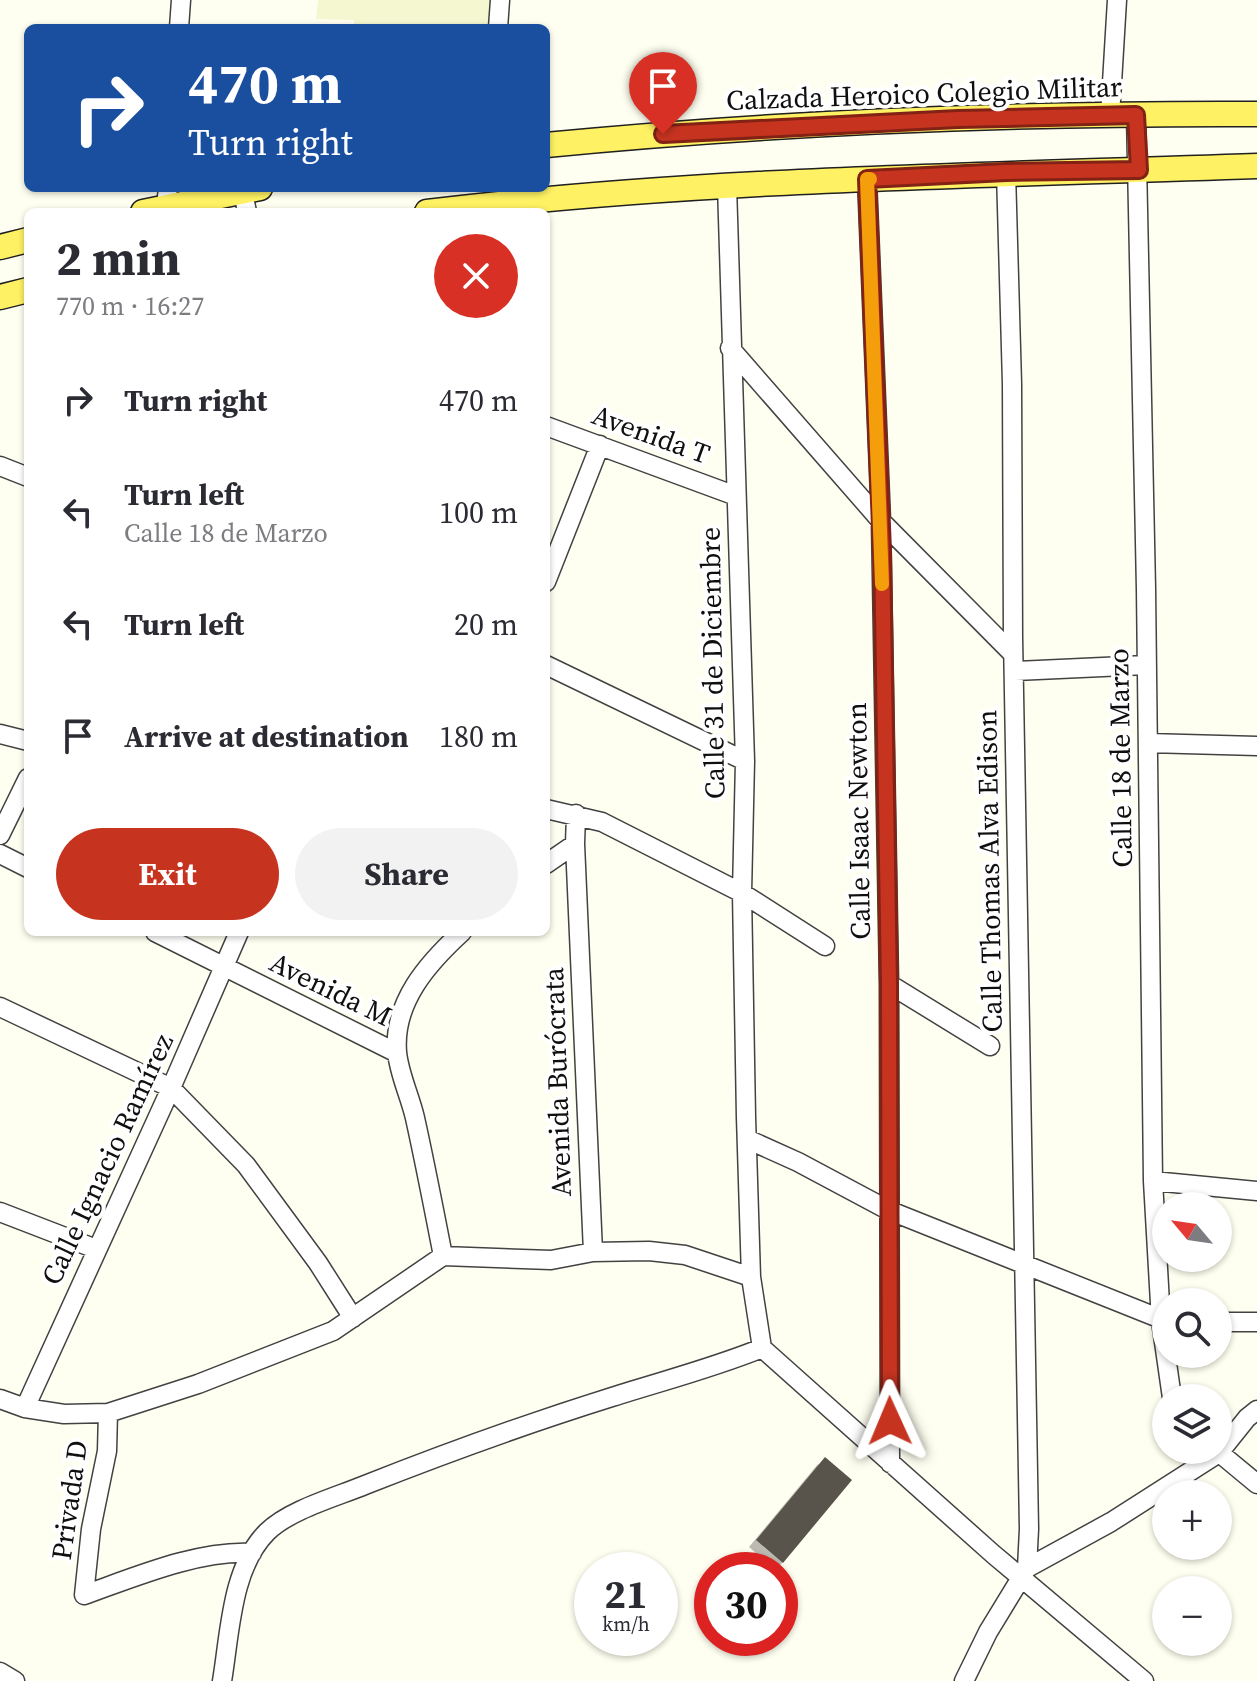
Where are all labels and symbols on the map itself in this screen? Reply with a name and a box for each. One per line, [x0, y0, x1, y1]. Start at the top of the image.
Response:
pin [629, 52, 697, 134]
street label: Calzada Heroico Colegio Militar [726, 67, 1123, 119]
street label: Avenida T [587, 395, 715, 473]
street label: Calle 31 de Diciembre [691, 527, 733, 799]
street label: Calle 18 de Marzo [1099, 648, 1141, 868]
street label: Calle Isaac Newton [837, 702, 879, 940]
street label: Calle Thomas Alva Edison [967, 709, 1011, 1033]
street label: Avenida M [263, 943, 399, 1035]
street label: Avenida Burócrata [534, 966, 580, 1197]
street label: Calle Ignacio Ramírez [32, 1027, 182, 1291]
north arrow [1152, 1192, 1232, 1272]
position arrow [848, 1379, 932, 1463]
street label: Privada D [42, 1438, 96, 1562]
speed limit sign: 30 [694, 1552, 798, 1656]

